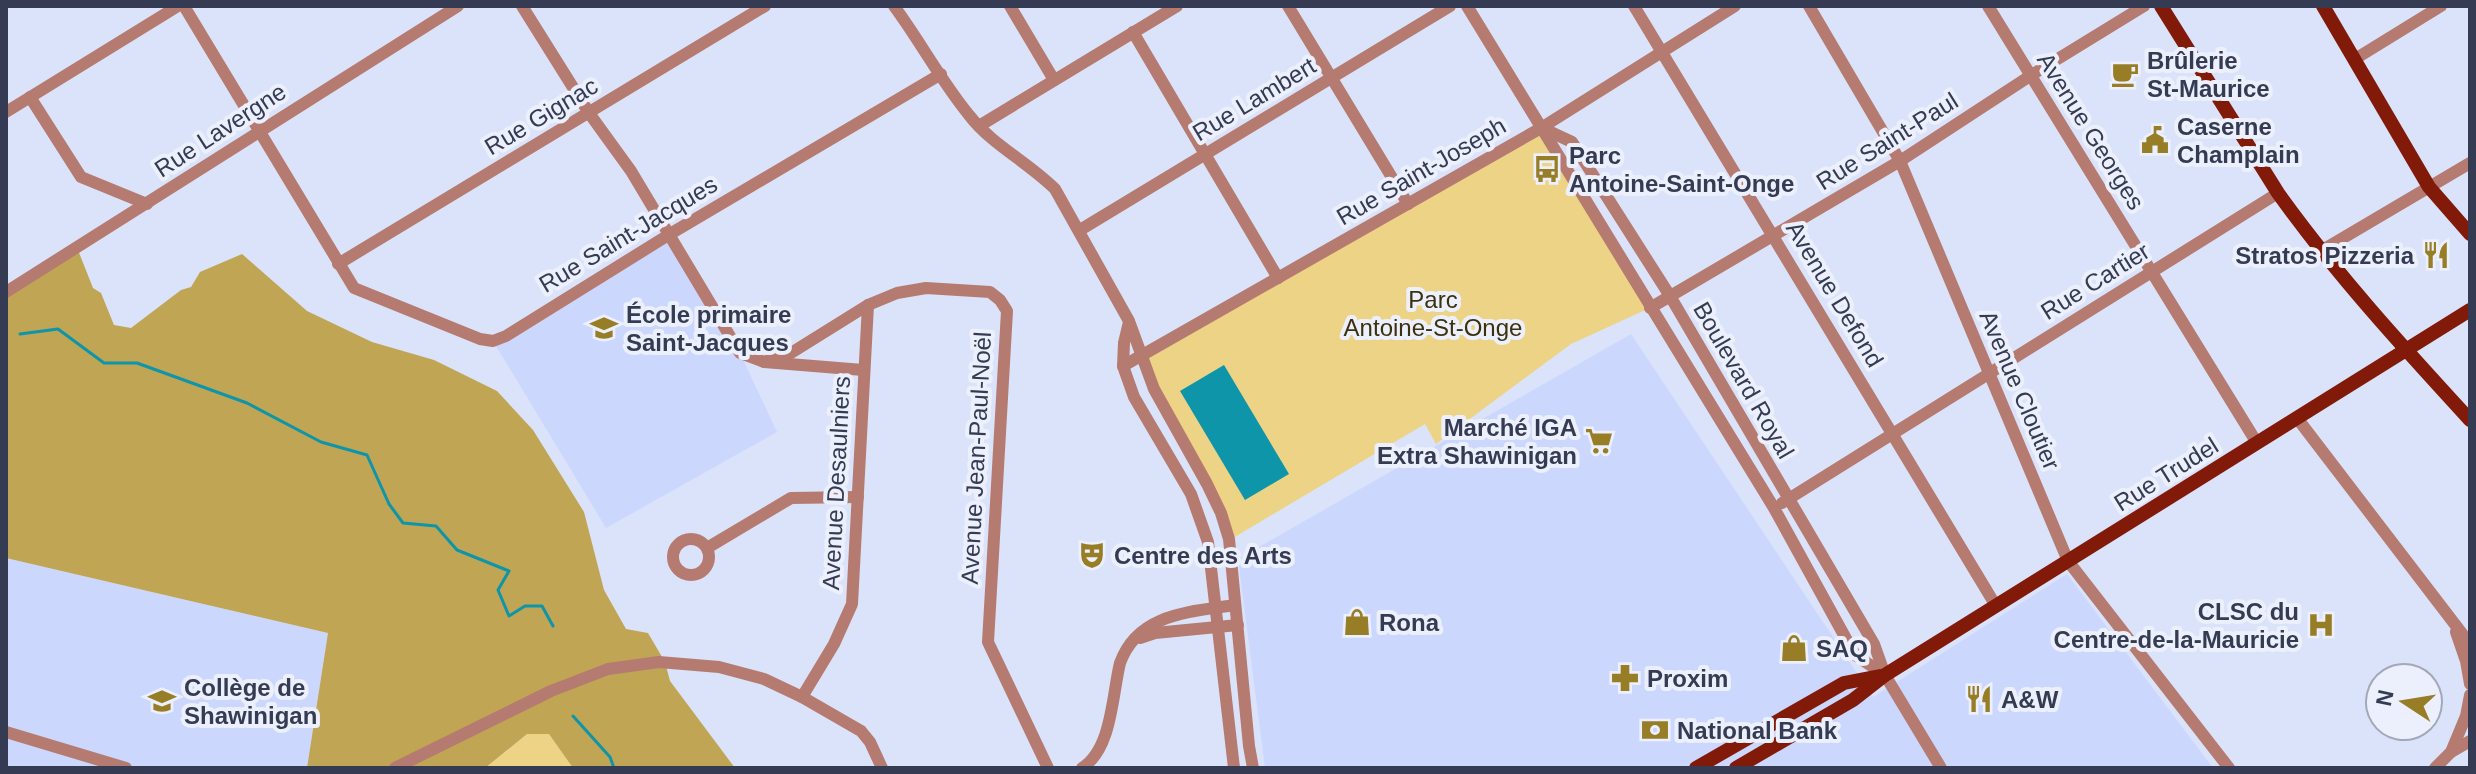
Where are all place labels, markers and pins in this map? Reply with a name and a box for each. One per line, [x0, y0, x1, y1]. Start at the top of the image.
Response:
place label: Brûlerie St-Maurice [2147, 47, 2270, 102]
cafe icon: Brûlerie St-Maurice [2110, 59, 2140, 89]
place label: Caserne Champlain [2177, 113, 2300, 168]
public building icon: Caserne Champlain [2140, 125, 2170, 155]
place label: Parc Antoine-Saint-Onge [1569, 142, 1794, 197]
bus stop icon: Parc Antoine-Saint-Onge [1532, 154, 1562, 184]
restaurant icon: Stratos Pizzeria [2421, 240, 2451, 270]
place label: Stratos Pizzeria [2235, 242, 2415, 269]
place label: École primaire Saint-Jacques [626, 301, 791, 356]
school or university icon: École primaire Saint-Jacques [589, 313, 619, 343]
place label: Marché IGA Extra Shawinigan [1377, 414, 1577, 469]
supermarket icon: Marché IGA Extra Shawinigan [1584, 426, 1614, 456]
theatre icon: Centre des Arts [1077, 540, 1107, 570]
place label: Centre des Arts [1114, 542, 1292, 569]
place label: CLSC du Centre-de-la-Mauricie [2054, 598, 2299, 653]
shop icon: Rona [1342, 607, 1372, 637]
place label: Rona [1379, 609, 1440, 636]
hospital icon: CLSC du Centre-de-la-Mauricie [2306, 610, 2336, 640]
shop icon: SAQ [1779, 633, 1809, 663]
place label: SAQ [1816, 635, 1868, 662]
pharmacy icon: Proxim [1610, 663, 1640, 693]
place label: Proxim [1647, 665, 1728, 692]
place label: Collège de Shawinigan [184, 674, 317, 729]
restaurant icon: A&W [1964, 684, 1994, 714]
school or university icon: Collège de Shawinigan [147, 686, 177, 716]
place label: A&W [2001, 686, 2059, 713]
bank icon: National Bank [1640, 715, 1670, 745]
place label: National Bank [1677, 717, 1838, 744]

